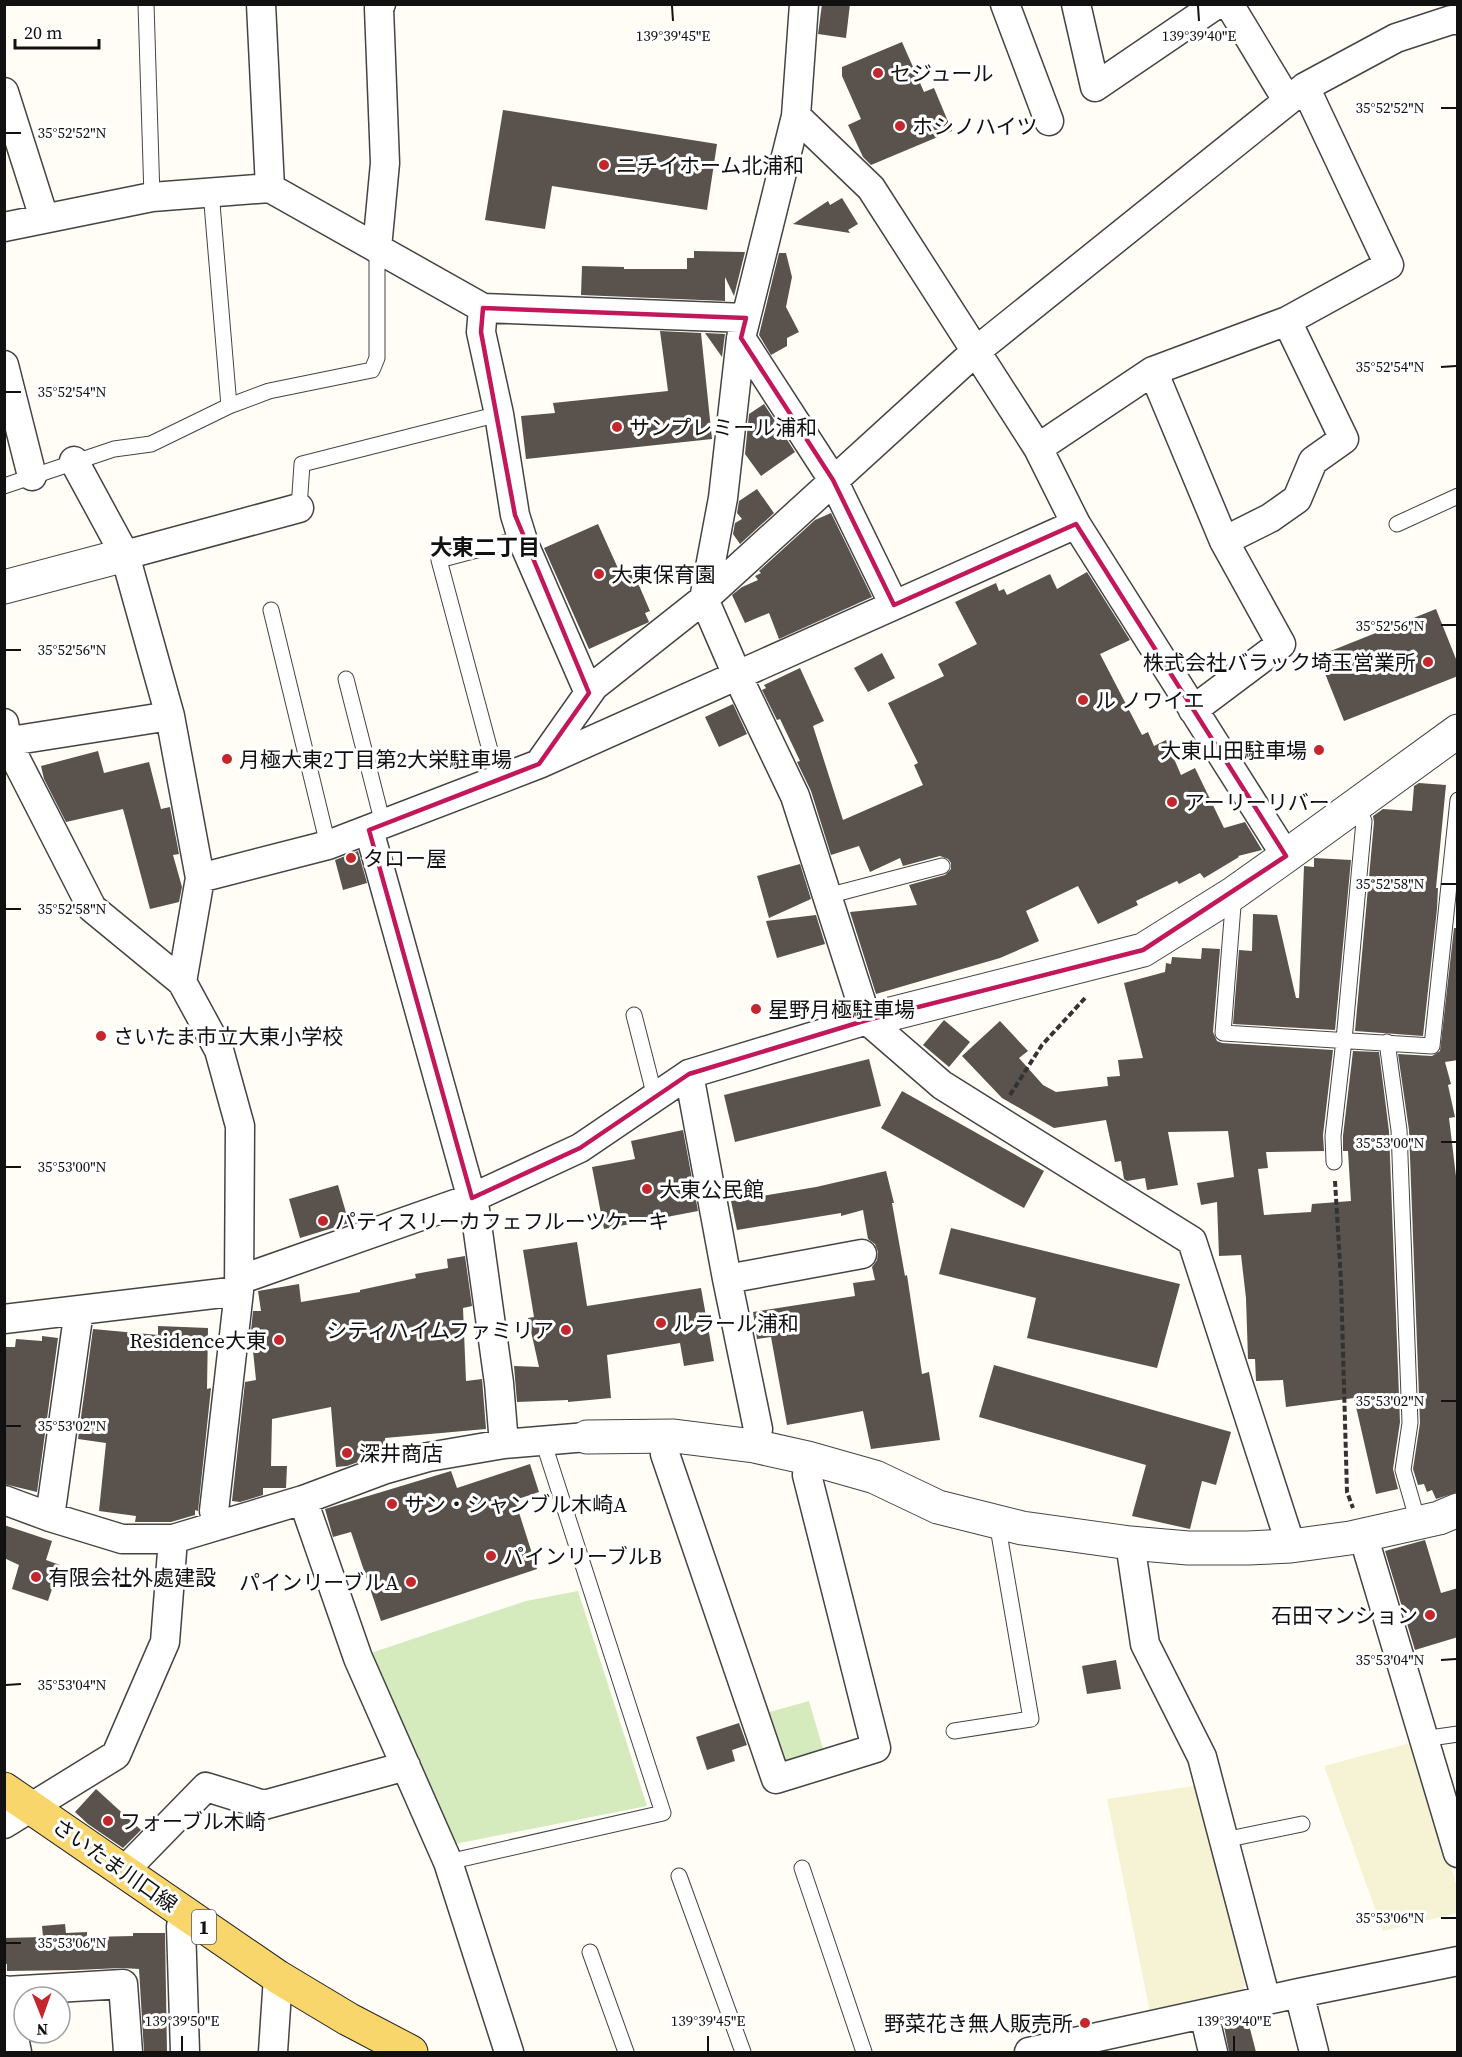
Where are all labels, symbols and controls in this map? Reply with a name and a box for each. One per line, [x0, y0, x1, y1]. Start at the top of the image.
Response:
scale bar [15, 12, 99, 50]
text: 20 m [24, 20, 62, 45]
text: 139°39'45"E [636, 25, 710, 46]
text: 139°39'40"E [1162, 25, 1236, 46]
place label: セジュール [890, 59, 994, 88]
marker: セジュール [871, 66, 885, 80]
text: 35°52'52"N [1355, 97, 1425, 118]
place label: ホシノハイツ [912, 112, 1038, 141]
marker: ホシノハイツ [893, 119, 907, 133]
text: 35°52'52"N [37, 122, 107, 143]
place label: ニチイホーム北浦和 [616, 151, 804, 180]
marker: ニチイホーム北浦和 [597, 158, 611, 172]
text: 35°52'54"N [1355, 356, 1425, 377]
text: 35°52'54"N [37, 381, 107, 402]
place label: サンプレミール浦和 [629, 413, 817, 442]
marker: サンプレミール浦和 [610, 420, 624, 434]
district label: 大東二丁目 [430, 532, 540, 562]
place label: 大東保育園 [611, 560, 716, 589]
marker: 大東保育園 [592, 567, 606, 581]
text: 35°52'56"N [1355, 615, 1425, 636]
text: 35°52'56"N [37, 639, 107, 660]
place label: 株式会社バラック埼玉営業所 [1143, 648, 1416, 677]
marker: 株式会社バラック埼玉営業所 [1421, 655, 1435, 669]
place label: ル ノワイエ [1095, 686, 1205, 715]
marker: ル ノワイエ [1076, 693, 1090, 707]
place label: 大東山田駐車場 [1160, 736, 1307, 765]
marker: 大東山田駐車場 [1312, 743, 1326, 757]
place label: 月極大東2丁目第2大栄駐車場 [239, 745, 512, 774]
marker: 月極大東2丁目第2大栄駐車場 [220, 752, 234, 766]
place label: アーリーリバー [1184, 788, 1330, 817]
marker: アーリーリバー [1165, 795, 1179, 809]
place label: タロー屋 [363, 844, 447, 873]
marker: タロー屋 [344, 851, 358, 865]
text: 35°52'58"N [1355, 873, 1425, 894]
text: 35°52'58"N [37, 898, 107, 919]
place label: 星野月極駐車場 [768, 995, 915, 1024]
marker: 星野月極駐車場 [749, 1002, 763, 1016]
place label: さいたま市立大東小学校 [113, 1022, 343, 1051]
marker: さいたま市立大東小学校 [94, 1029, 108, 1043]
text: 35°53'00"N [1355, 1132, 1425, 1153]
text: 35°53'00"N [37, 1156, 107, 1177]
place label: 大東公民館 [659, 1175, 764, 1204]
marker: 大東公民館 [640, 1182, 654, 1196]
place label: パティスリーカフェフルーツケーキ [335, 1207, 669, 1236]
marker: パティスリーカフェフルーツケーキ [316, 1214, 330, 1228]
place label: ルラール浦和 [673, 1309, 799, 1338]
place label: シティハイムファミリア [326, 1316, 554, 1345]
marker: ルラール浦和 [654, 1316, 668, 1330]
marker: シティハイムファミリア [559, 1323, 573, 1337]
place label: Residence大東 [129, 1326, 267, 1355]
marker: Residence大東 [272, 1333, 286, 1347]
text: 35°53'02"N [1355, 1390, 1425, 1411]
text: 35°53'02"N [37, 1415, 107, 1436]
place label: 深井商店 [359, 1439, 443, 1468]
marker: 深井商店 [340, 1446, 354, 1460]
place label: サン・シャンブル木崎A [404, 1490, 627, 1519]
marker: サン・シャンブル木崎A [385, 1497, 399, 1511]
place label: パインリーブルB [503, 1542, 662, 1571]
marker: パインリーブルB [484, 1549, 498, 1563]
place label: 有限会社外處建設 [48, 1563, 216, 1592]
place label: パインリーブルA [239, 1568, 399, 1597]
marker: 有限会社外處建設 [29, 1570, 43, 1584]
marker: パインリーブルA [404, 1575, 418, 1589]
place label: 石田マンション [1271, 1601, 1418, 1630]
marker: 石田マンション [1423, 1608, 1437, 1622]
text: 35°53'04"N [1355, 1649, 1425, 1670]
text: 35°53'04"N [37, 1674, 107, 1695]
place label: フォーブル木崎 [120, 1807, 266, 1836]
street label: さいたま川口線 [47, 1811, 183, 1919]
marker: フォーブル木崎 [101, 1814, 115, 1828]
text: 35°53'06"N [1355, 1907, 1425, 1928]
road number: 1 [192, 1910, 216, 1944]
text: 35°53'06"N [37, 1932, 107, 1953]
north arrow [12, 1985, 72, 2045]
place label: 野菜花き無人販売所 [884, 2009, 1073, 2038]
text: 139°39'50"E [145, 2010, 219, 2031]
text: 139°39'45"E [671, 2010, 745, 2031]
text: 139°39'40"E [1197, 2010, 1271, 2031]
marker: 野菜花き無人販売所 [1078, 2016, 1092, 2030]
text: N [36, 2019, 48, 2041]

